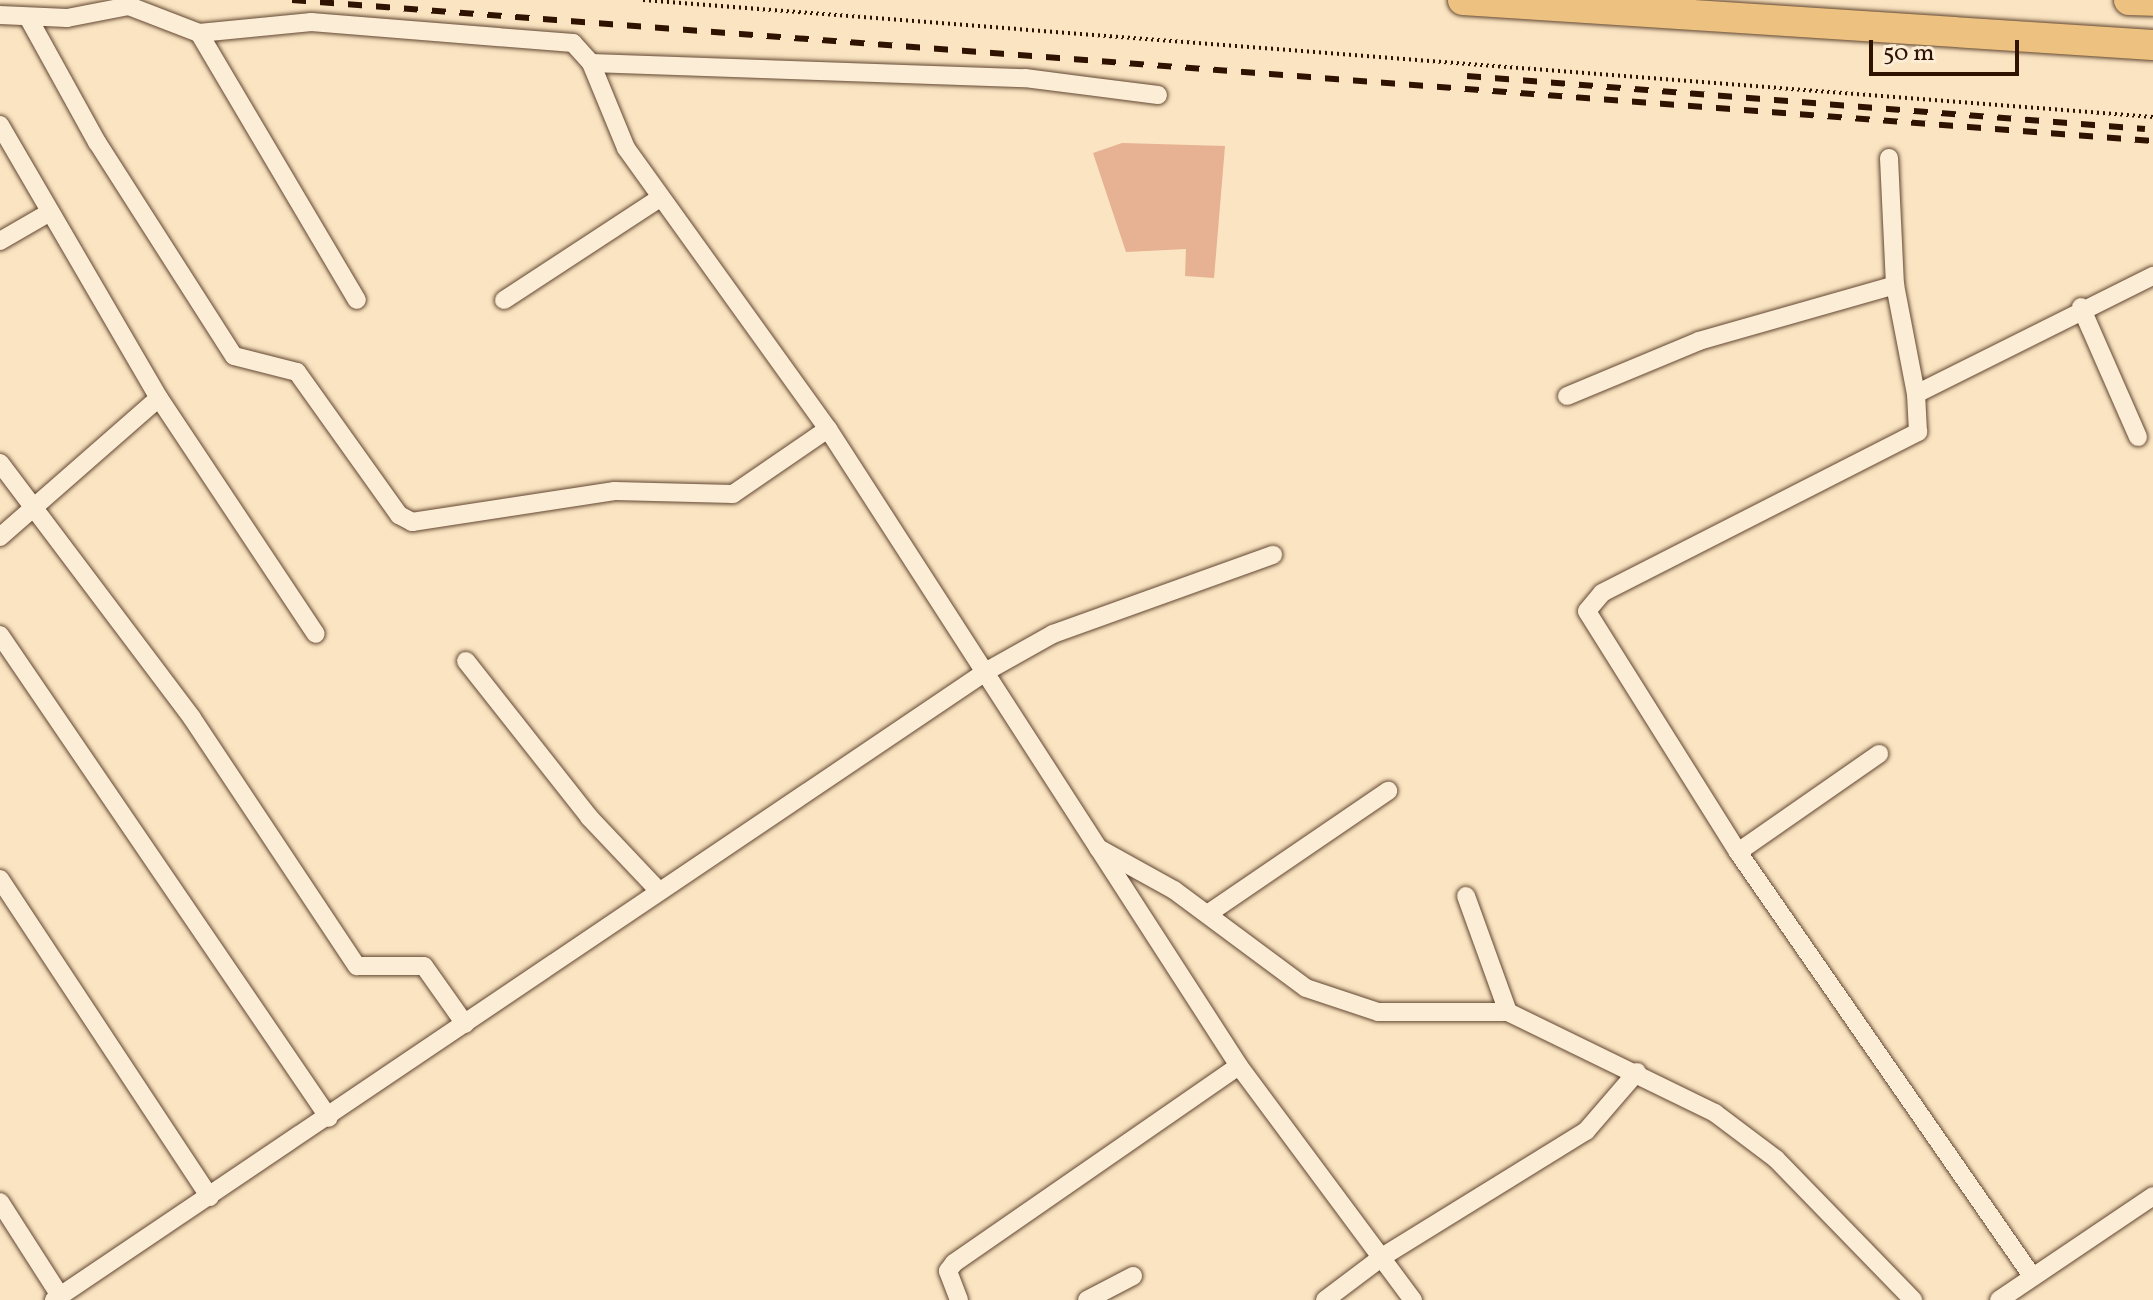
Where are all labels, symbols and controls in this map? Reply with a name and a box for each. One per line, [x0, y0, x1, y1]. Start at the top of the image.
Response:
scale bar [1873, 24, 2023, 74]
text: 50 m [1883, 37, 1935, 71]

